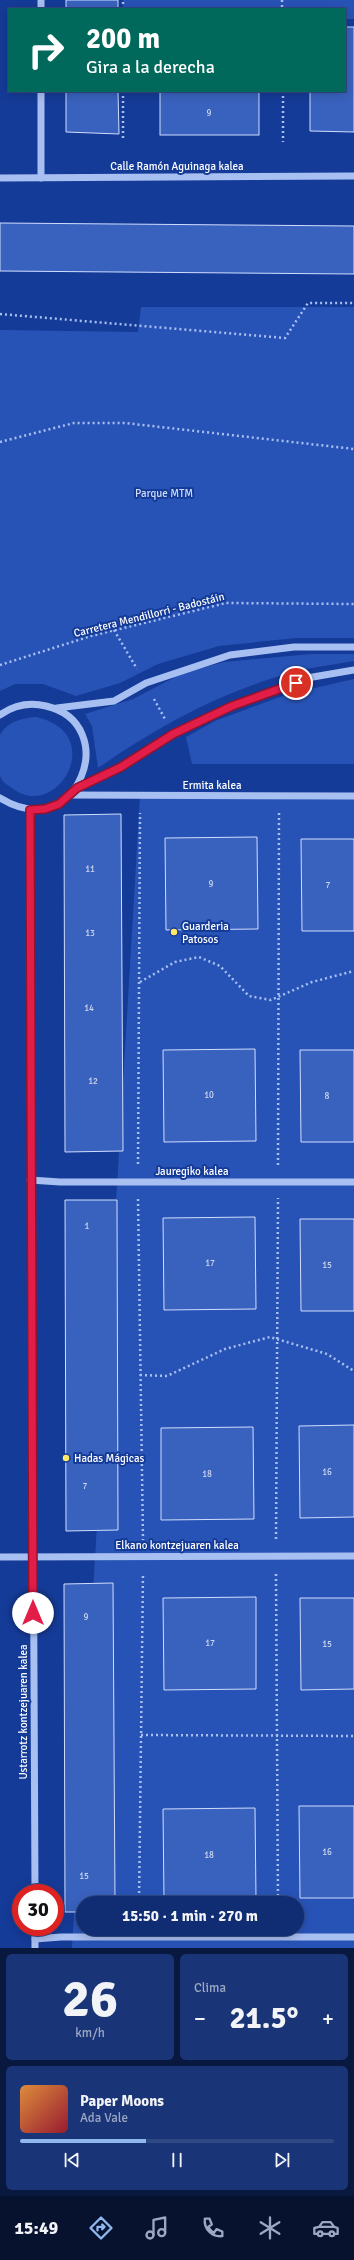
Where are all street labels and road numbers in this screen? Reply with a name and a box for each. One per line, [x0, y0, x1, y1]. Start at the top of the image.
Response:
street label: Calle Ramón Aguinaga kalea [110, 160, 244, 173]
street label: Carretera Mendillorri - Badostáin [72, 590, 226, 640]
street label: Ermita kalea [182, 779, 242, 792]
street label: Jauregiko kalea [155, 1165, 229, 1178]
street label: Elkano kontzejuaren kalea [115, 1539, 239, 1552]
street label: Ustarrotz kontzejuaren kalea [17, 1644, 30, 1780]

